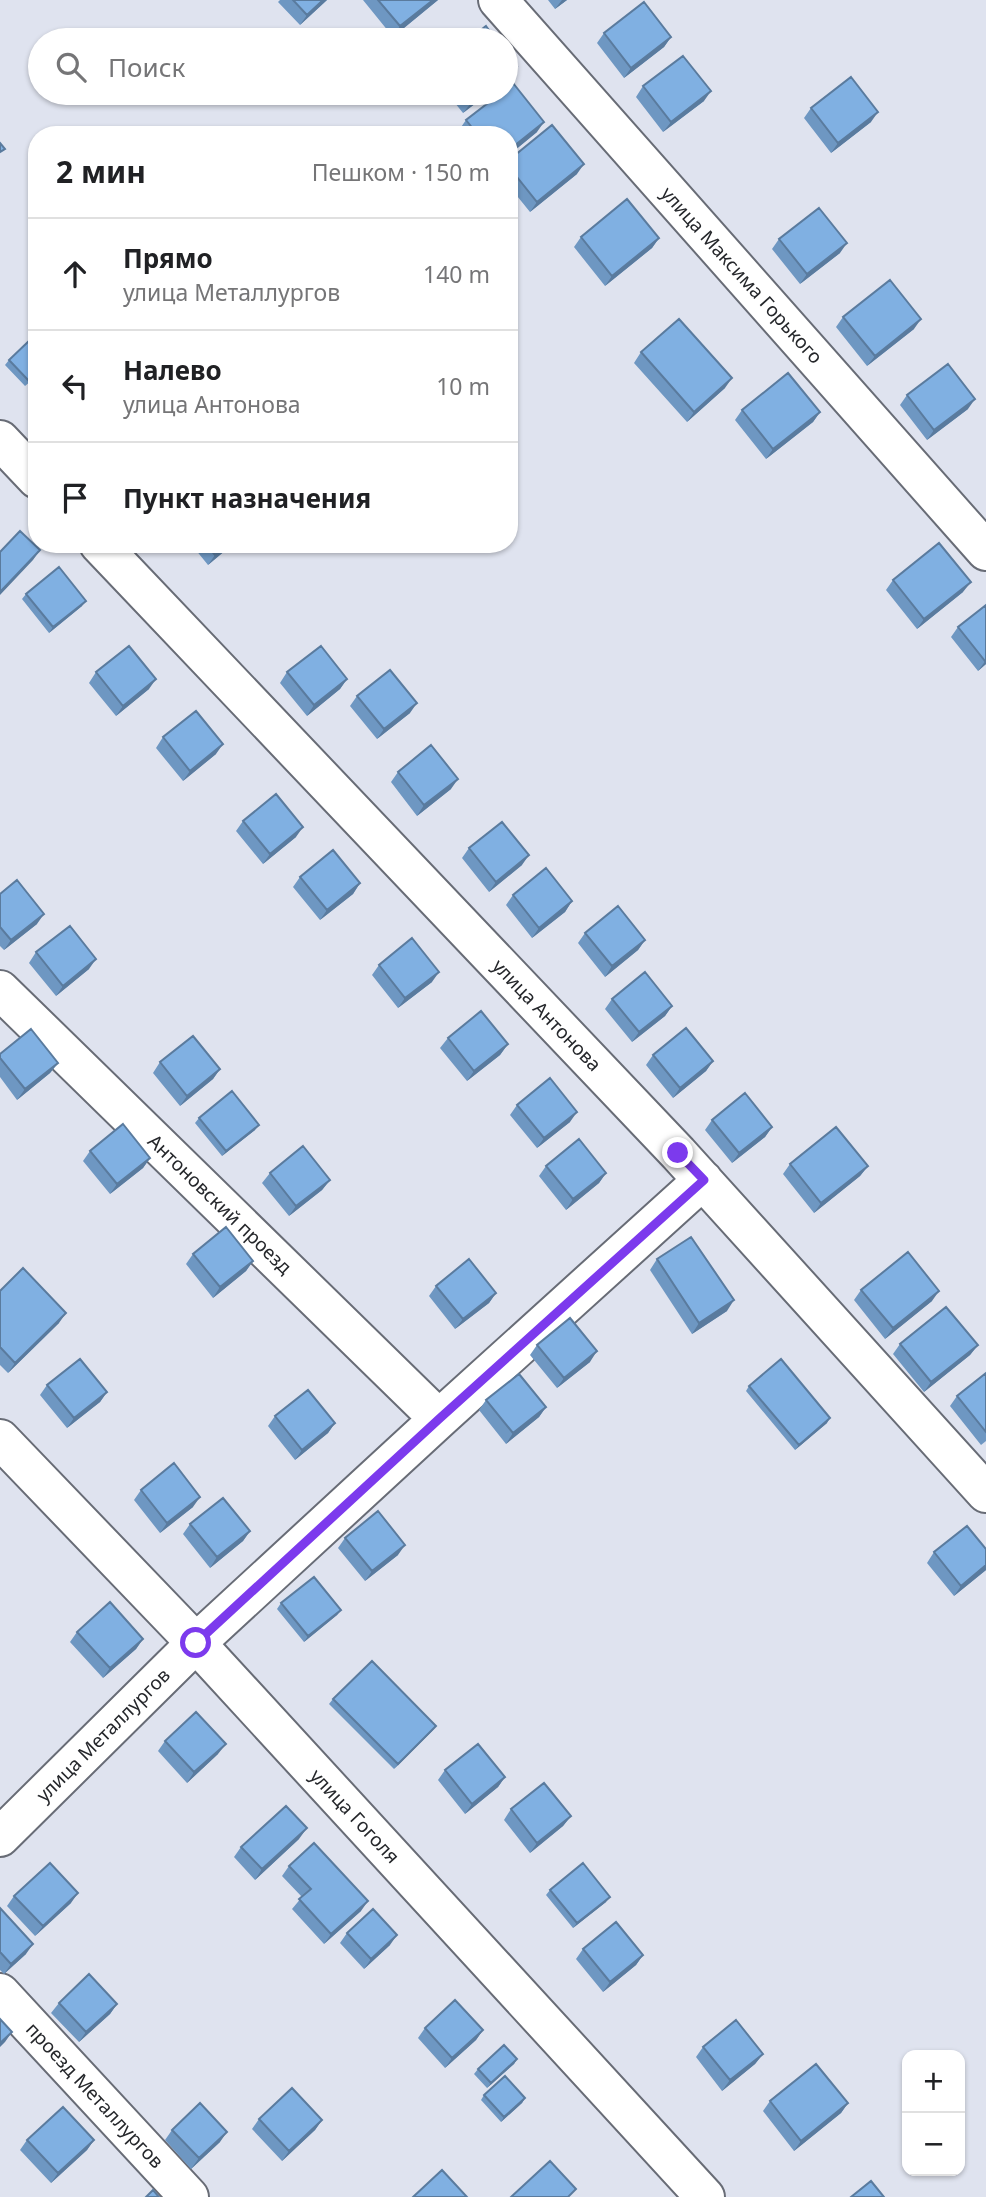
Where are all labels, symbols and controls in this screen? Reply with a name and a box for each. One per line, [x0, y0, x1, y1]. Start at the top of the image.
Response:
search box [28, 28, 518, 105]
icon: search [52, 48, 90, 86]
text: Поиск [108, 49, 185, 85]
text: 2 мин [56, 151, 146, 192]
text: Пешком · 150 m [312, 156, 490, 188]
street label: улица Максима Горького [655, 181, 829, 369]
text: Прямо [123, 240, 213, 276]
icon: ahead [56, 255, 94, 293]
text: 140 m [423, 258, 490, 290]
text: улица Металлургов [123, 276, 340, 308]
text: Налево [123, 352, 222, 388]
icon: left [56, 367, 94, 405]
text: 10 m [436, 370, 490, 402]
text: улица Антонова [123, 388, 301, 420]
icon: arrive [56, 479, 94, 517]
text: Пункт назначения [123, 480, 371, 516]
street label: улица Антонова [487, 953, 607, 1077]
street label: Антоновский проезд [142, 1128, 298, 1280]
route end [662, 1137, 693, 1168]
route start [180, 1627, 211, 1658]
street label: улица Металлургов [30, 1662, 176, 1808]
street label: улица Гоголя [304, 1763, 406, 1869]
street label: проезд Металлургов [20, 2016, 170, 2174]
map controls [902, 2050, 965, 2176]
button: + [902, 2050, 965, 2113]
button: − [902, 2113, 965, 2176]

